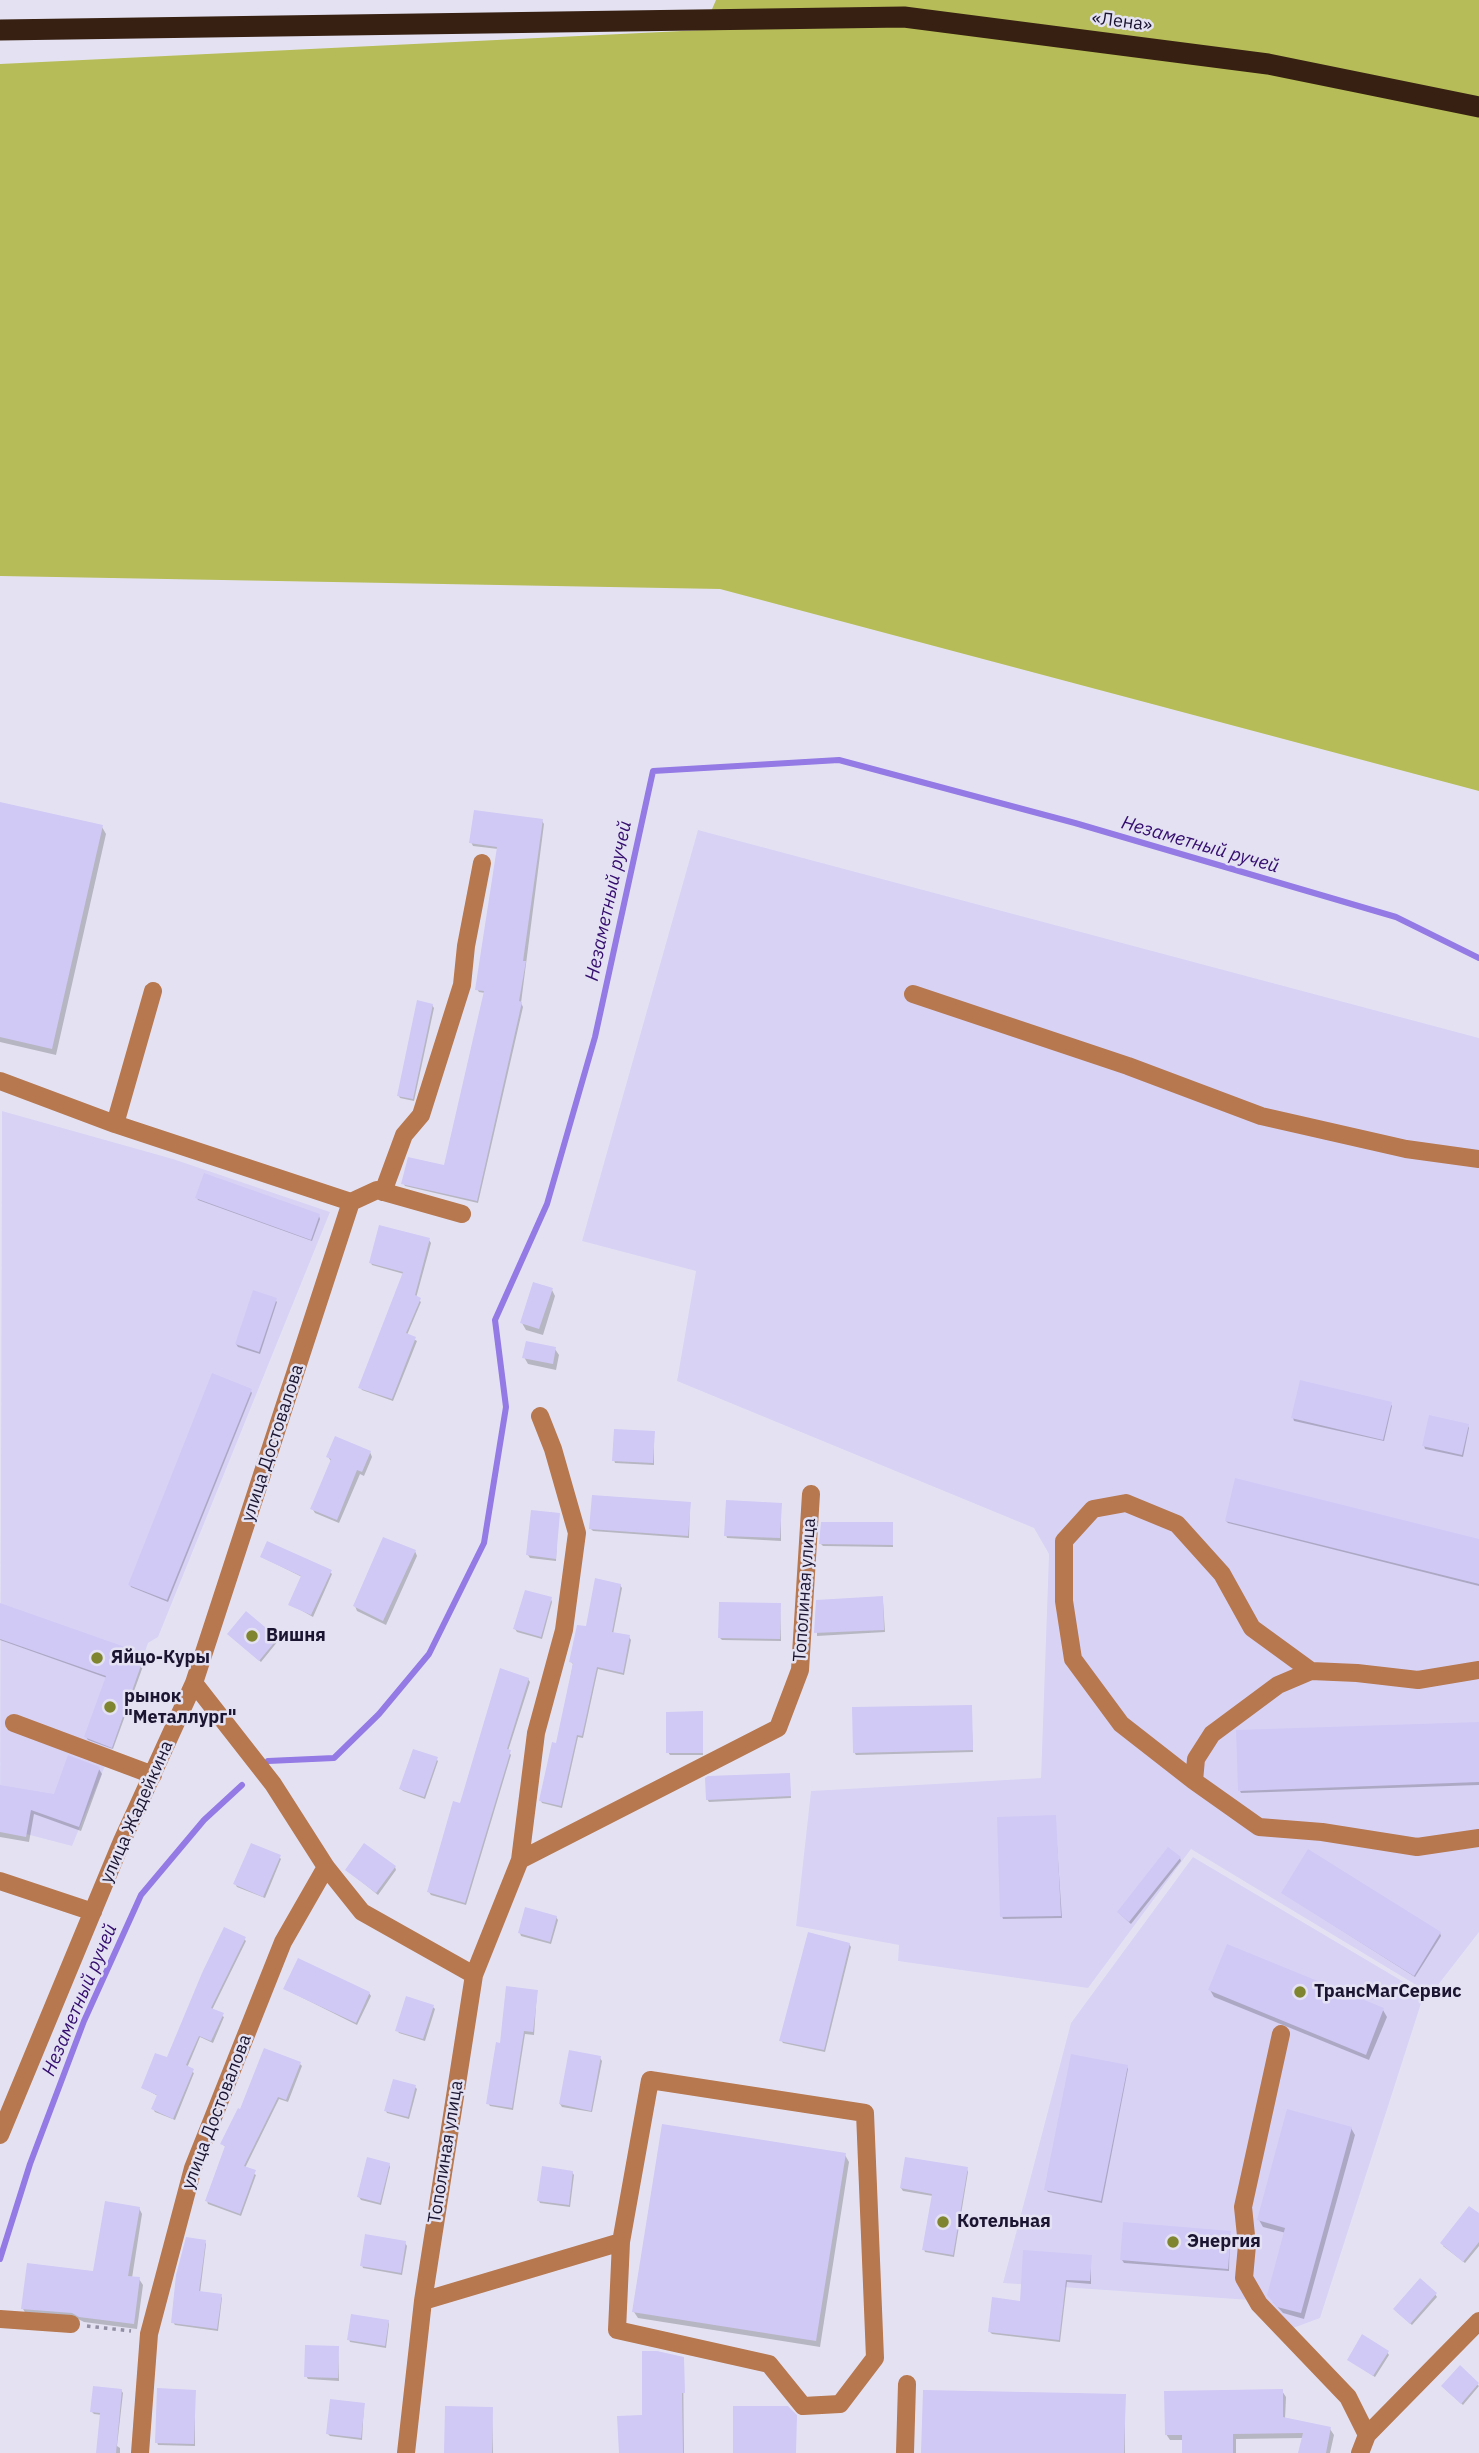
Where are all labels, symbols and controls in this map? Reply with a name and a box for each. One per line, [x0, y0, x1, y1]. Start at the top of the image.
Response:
street label: «Лена» [1091, 8, 1153, 36]
water label: Незаметный ручей [1118, 812, 1282, 878]
water label: Незаметный ручей [581, 819, 637, 983]
street label: улица Достовалова [237, 1362, 309, 1524]
street label: Тополиная улица [789, 1517, 821, 1663]
place label: Вишня [266, 1625, 326, 1647]
marker: Вишня [244, 1628, 260, 1644]
place label: Яйцо-Куры [111, 1647, 210, 1669]
marker: Яйцо-Куры [89, 1650, 105, 1666]
place label: рынок "Металлург" [124, 1686, 237, 1728]
marker: рынок "Металлург" [102, 1699, 118, 1715]
street label: улица Жадейкина [96, 1737, 178, 1887]
water label: Незаметный ручей [38, 1921, 122, 2079]
place label: ТрансМагСервис [1314, 1981, 1461, 2003]
marker: ТрансМагСервис [1292, 1984, 1308, 2000]
street label: улица Достовалова [177, 2031, 257, 2193]
street label: Тополиная улица [424, 2079, 468, 2225]
place label: Котельная [957, 2211, 1051, 2233]
marker: Котельная [935, 2214, 951, 2230]
place label: Энергия [1187, 2231, 1261, 2253]
marker: Энергия [1165, 2234, 1181, 2250]

